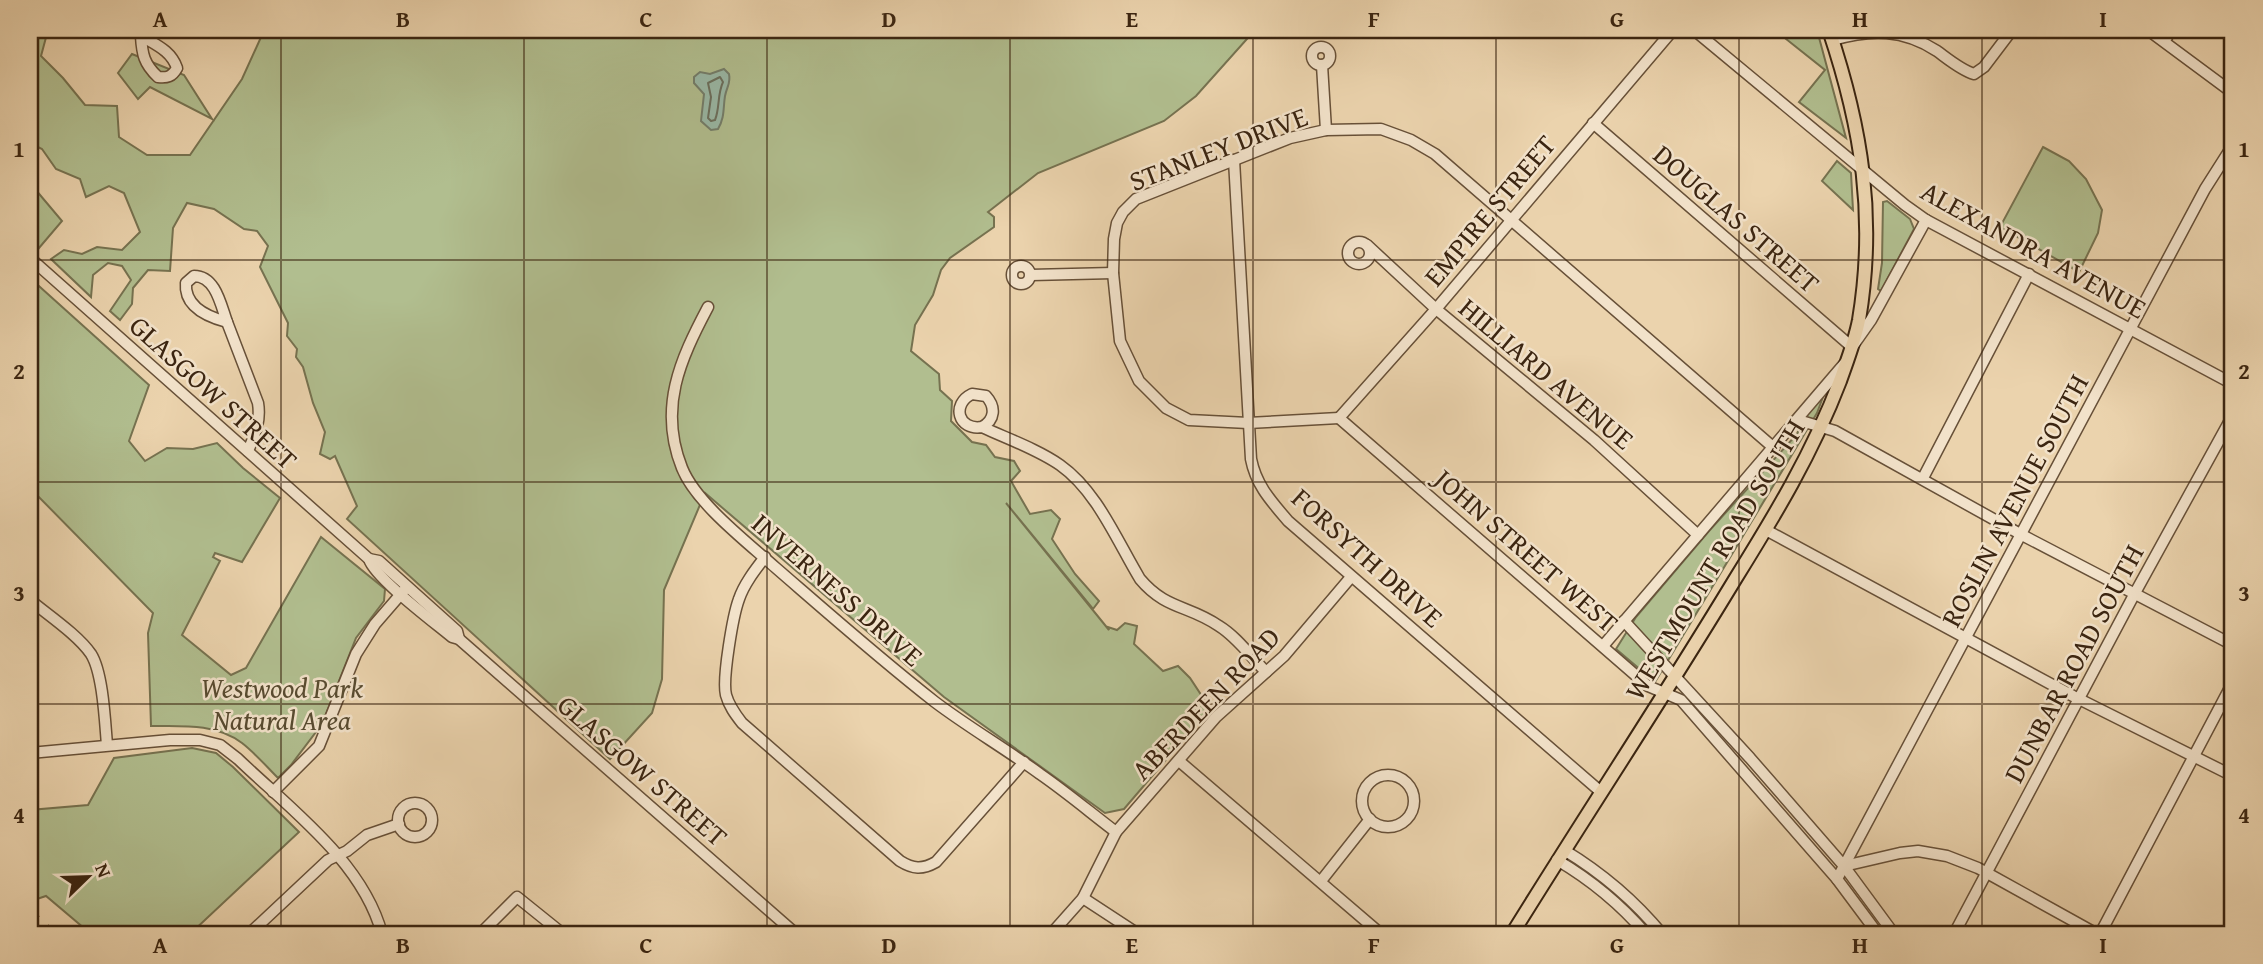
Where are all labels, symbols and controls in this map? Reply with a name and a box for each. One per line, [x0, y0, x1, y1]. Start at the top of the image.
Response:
text: A [153, 2, 168, 35]
text: B [396, 2, 410, 35]
text: C [639, 2, 653, 35]
text: D [882, 2, 897, 35]
text: E [1126, 2, 1138, 35]
text: F [1368, 2, 1380, 35]
text: G [1610, 2, 1624, 35]
text: H [1852, 2, 1868, 35]
text: I [2099, 2, 2107, 35]
street label: STANLEY DRIVE [1123, 95, 1313, 201]
street label: EMPIRE STREET [1413, 125, 1565, 295]
text: 1 [13, 132, 25, 165]
text: 1 [2238, 132, 2250, 165]
street label: DOUGLAS STREET [1645, 134, 1830, 302]
street label: ALEXANDRA AVENUE [1914, 170, 2154, 328]
street label: HILLIARD AVENUE [1450, 287, 1644, 459]
street label: GLASGOW STREET [121, 305, 307, 479]
text: 2 [13, 354, 25, 387]
text: 2 [2238, 354, 2250, 387]
street label: ROSLIN AVENUE SOUTH [1930, 366, 2098, 634]
street label: WESTMOUNT ROAD SOUTH [1614, 411, 1814, 707]
street label: JOHN STREET WEST [1424, 456, 1628, 642]
street label: FORSYTH DRIVE [1283, 478, 1453, 636]
street label: INVERNESS DRIVE [743, 503, 933, 675]
street label: DUNBAR ROAD SOUTH [1993, 536, 2153, 790]
text: 3 [13, 576, 25, 609]
text: 3 [2238, 576, 2250, 609]
street label: ABERDEEN ROAD [1121, 617, 1289, 789]
park label: Westwood Park Natural Area [201, 667, 363, 740]
street label: GLASGOW STREET [549, 684, 737, 856]
text: 4 [13, 798, 25, 831]
text: 4 [2238, 798, 2250, 831]
north arrow [52, 842, 122, 912]
text: N [88, 859, 119, 882]
text: A [153, 928, 168, 961]
text: B [396, 928, 410, 961]
text: C [639, 928, 653, 961]
text: D [882, 928, 897, 961]
text: E [1126, 928, 1138, 961]
text: F [1368, 928, 1380, 961]
text: G [1610, 928, 1624, 961]
text: H [1852, 928, 1868, 961]
text: I [2099, 928, 2107, 961]

